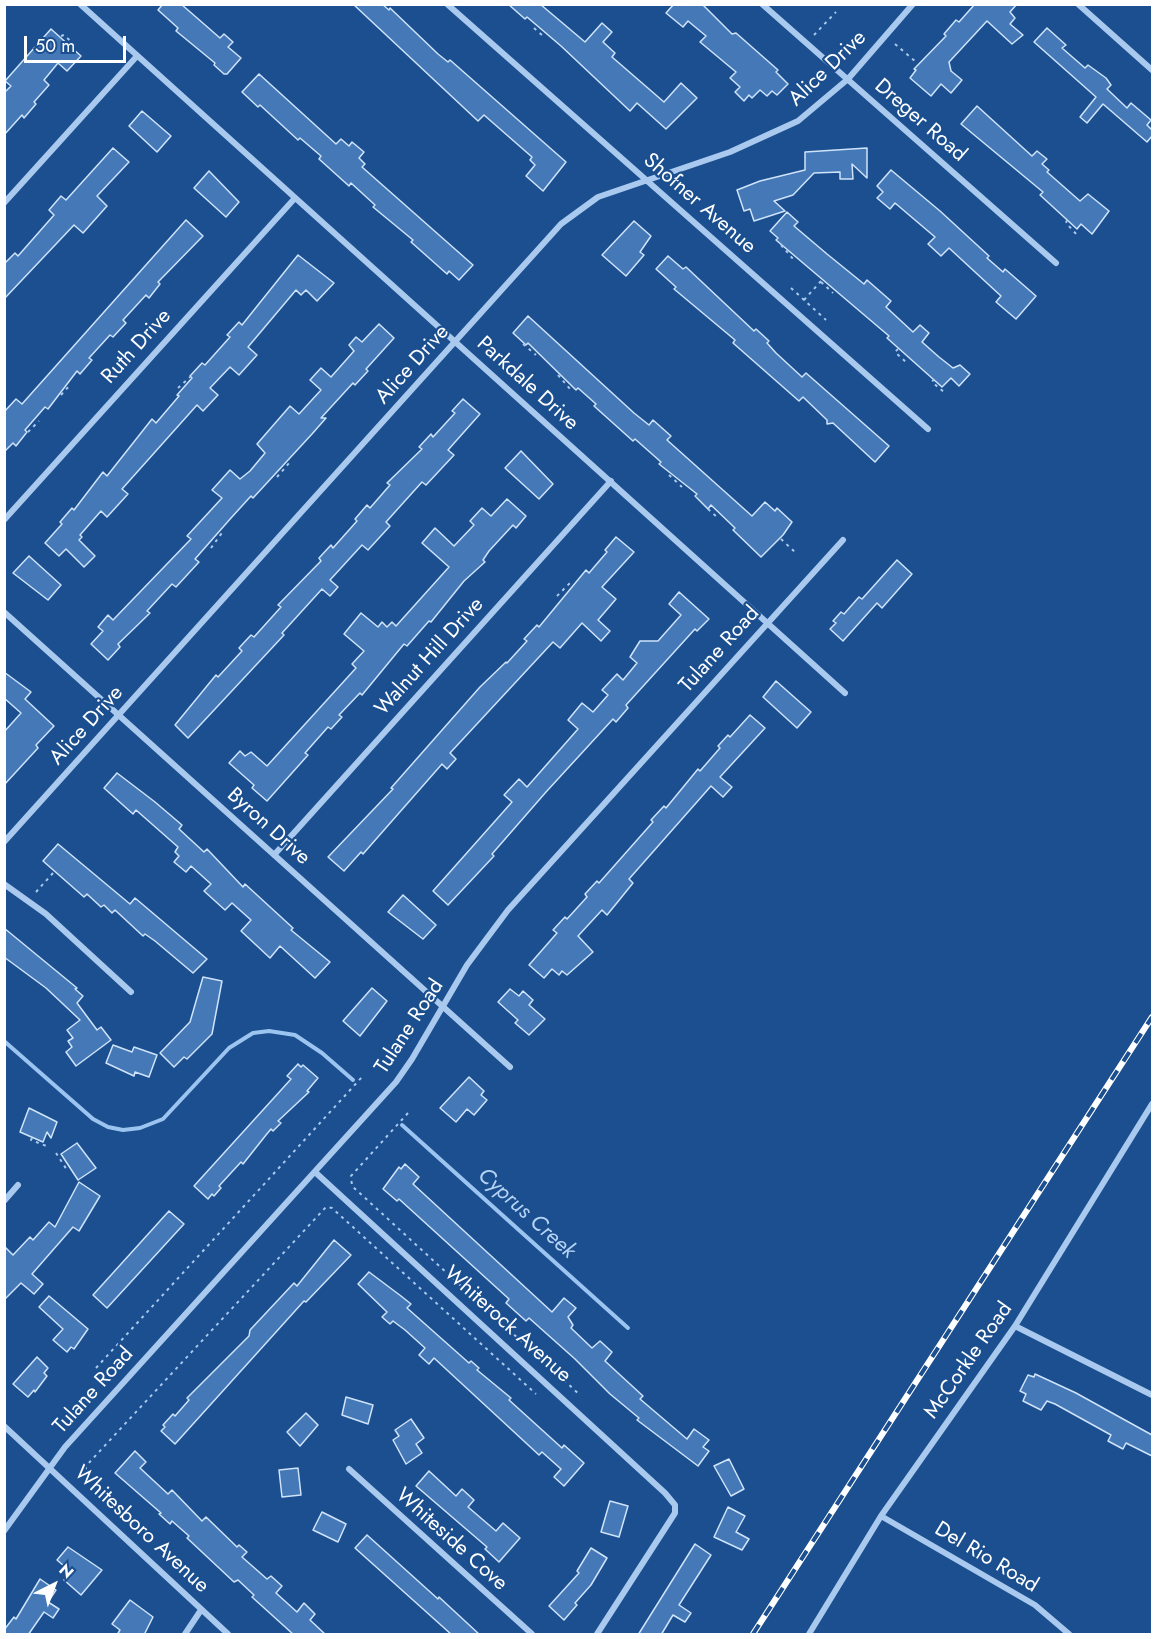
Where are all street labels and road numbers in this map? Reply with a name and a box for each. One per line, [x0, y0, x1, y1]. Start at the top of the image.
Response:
street label: Alice Drive [784, 26, 872, 112]
street label: Dreger Road [869, 74, 971, 168]
street label: Shofner Avenue [638, 148, 760, 260]
street label: Ruth Drive [97, 304, 177, 390]
street label: Alice Drive [371, 320, 455, 410]
street label: Parkdale Drive [471, 332, 583, 436]
street label: Walnut Hill Drive [370, 593, 490, 721]
street label: Tulane Road [675, 602, 765, 698]
street label: Alice Drive [45, 681, 129, 771]
street label: Byron Drive [221, 783, 315, 871]
street label: Tulane Road [370, 975, 450, 1079]
street label: Whiterock Avenue [438, 1261, 576, 1389]
street label: McCorkle Road [920, 1298, 1018, 1424]
street label: Tulane Road [49, 1343, 139, 1439]
street label: Whitesboro Avenue [68, 1461, 214, 1599]
street label: Whiteside Cove [390, 1483, 512, 1597]
street label: Del Rio Road [930, 1517, 1042, 1599]

